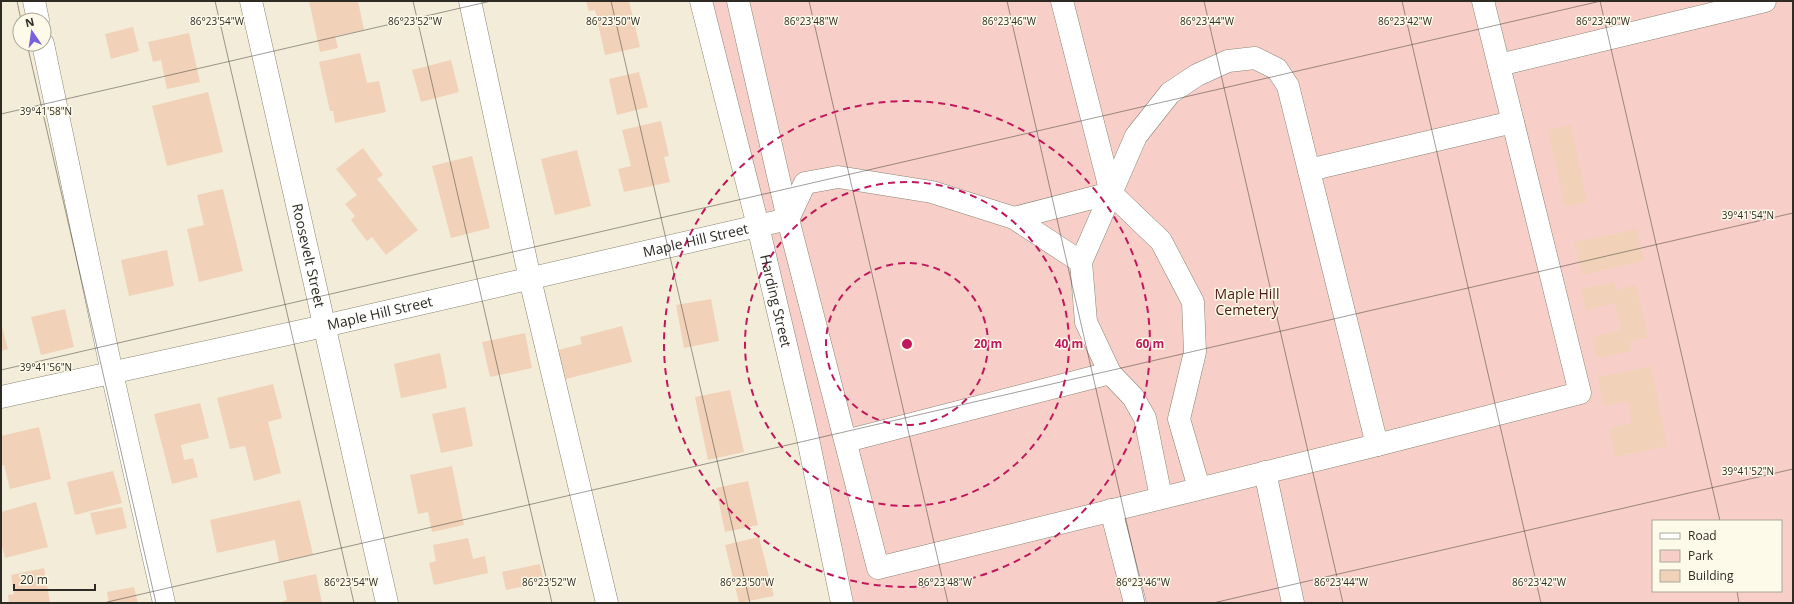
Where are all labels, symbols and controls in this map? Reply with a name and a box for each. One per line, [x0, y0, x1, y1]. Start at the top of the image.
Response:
north arrow [12, 12, 52, 52]
text: N [24, 13, 36, 30]
text: 86°23'54"W [190, 14, 245, 28]
text: 86°23'52"W [388, 14, 443, 28]
text: 86°23'50"W [586, 14, 641, 28]
text: 86°23'48"W [784, 14, 839, 28]
text: 86°23'46"W [982, 14, 1037, 28]
text: 86°23'44"W [1180, 14, 1235, 28]
text: 86°23'42"W [1378, 14, 1433, 28]
text: 86°23'40"W [1576, 14, 1631, 28]
text: 39°41'58"N [20, 104, 72, 118]
street label: Roosevelt Street [288, 202, 330, 309]
text: 39°41'54"N [1722, 208, 1774, 222]
street label: Maple Hill Street [641, 218, 750, 261]
street label: Harding Street [756, 252, 796, 349]
park label: Maple Hill Cemetery [1215, 284, 1280, 319]
street label: Maple Hill Street [325, 291, 434, 334]
text: 20 m [974, 335, 1002, 352]
text: 40 m [1055, 335, 1083, 352]
text: 60 m [1136, 335, 1164, 352]
centre of rings [900, 337, 914, 351]
text: 39°41'56"N [20, 360, 72, 374]
text: 39°41'52"N [1722, 464, 1774, 478]
legend [1652, 520, 1782, 592]
text: Road [1688, 527, 1717, 544]
text: Park [1688, 547, 1714, 564]
scale bar [14, 566, 95, 592]
text: Building [1688, 567, 1734, 584]
text: 20 m [20, 571, 48, 588]
text: 86°23'54"W [324, 575, 379, 589]
text: 86°23'52"W [522, 575, 577, 589]
text: 86°23'50"W [720, 575, 775, 589]
text: 86°23'48"W [918, 575, 973, 589]
text: 86°23'46"W [1116, 575, 1171, 589]
text: 86°23'44"W [1314, 575, 1369, 589]
text: 86°23'42"W [1512, 575, 1567, 589]

